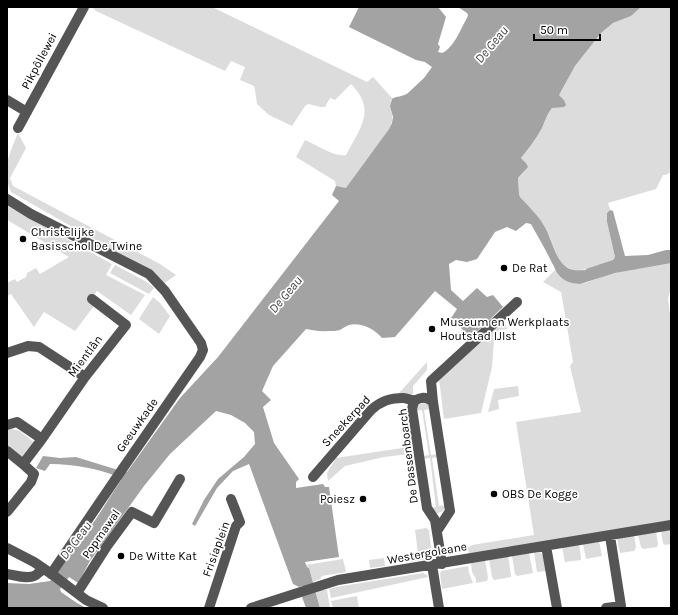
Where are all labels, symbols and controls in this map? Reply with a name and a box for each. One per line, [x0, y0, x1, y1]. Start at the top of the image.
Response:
scale bar [534, 16, 600, 42]
water label: De Geau [472, 23, 511, 66]
text: 50 m [540, 23, 568, 37]
street label: Pikpôllewei [18, 30, 60, 92]
place label: Christelijke Basisschol De Twine [31, 225, 142, 253]
marker: Christelijke Basisschol De Twine [18, 234, 28, 244]
place label: De Rat [512, 261, 548, 275]
marker: De Rat [499, 263, 509, 273]
water label: De Geau [266, 273, 305, 316]
place label: Museum en Werkplaats Houtstad IJlst [440, 315, 570, 343]
marker: Museum en Werkplaats Houtstad IJlst [427, 324, 437, 334]
street label: Mientlân [65, 332, 105, 380]
street label: Sneekerpad [319, 393, 373, 449]
street label: Geeuwkade [113, 395, 161, 455]
street label: De Dassenboarch [395, 408, 421, 504]
place label: OBS De Kogge [502, 487, 578, 501]
marker: OBS De Kogge [489, 489, 499, 499]
place label: Poiesz [320, 492, 355, 506]
marker: Poiesz [358, 494, 368, 504]
street label: Popmawal [79, 507, 123, 561]
water label: De Geau [56, 518, 95, 562]
street label: Frisiaplein [199, 519, 233, 579]
street label: Westergoleane [386, 539, 468, 567]
place label: De Witte Kat [129, 549, 197, 563]
marker: De Witte Kat [116, 551, 126, 561]

